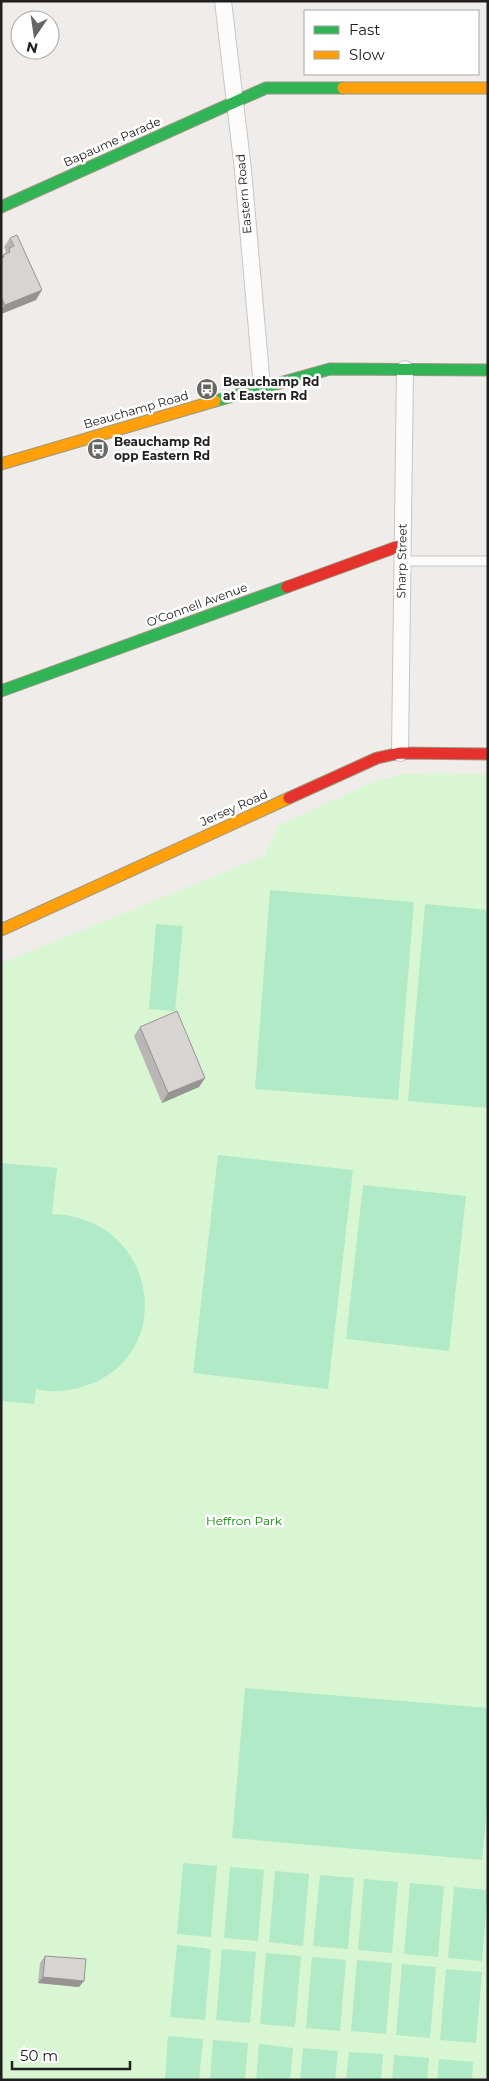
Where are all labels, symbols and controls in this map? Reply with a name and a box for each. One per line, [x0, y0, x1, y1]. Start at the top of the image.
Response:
north arrow [10, 10, 60, 60]
legend [304, 10, 479, 75]
text: Fast [349, 20, 380, 39]
text: N [25, 38, 40, 58]
text: Slow [349, 45, 385, 64]
street label: Bapaume Parade [61, 113, 163, 170]
street label: Eastern Road [233, 153, 254, 235]
place label: Beauchamp Rd at Eastern Rd [223, 374, 319, 403]
bus stop icon: Beauchamp Rd at Eastern Rd [195, 377, 219, 401]
street label: Beauchamp Road [82, 387, 190, 432]
place label: Beauchamp Rd opp Eastern Rd [114, 434, 210, 463]
bus stop icon: Beauchamp Rd opp Eastern Rd [86, 437, 110, 461]
street label: Sharp Street [393, 523, 410, 599]
street label: O'Connell Avenue [144, 579, 249, 630]
street label: Jersey Road [197, 786, 270, 829]
park label: Heffron Park [206, 1513, 283, 1528]
scale bar [12, 2038, 130, 2070]
text: 50 m [20, 2046, 58, 2065]

